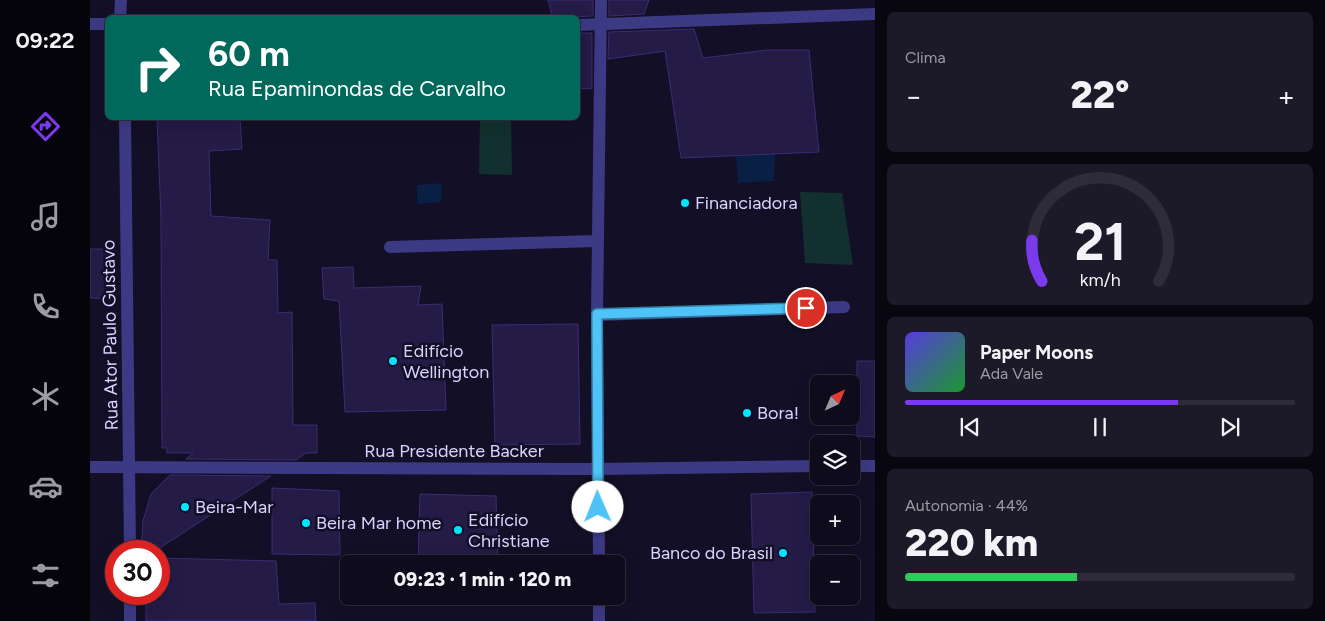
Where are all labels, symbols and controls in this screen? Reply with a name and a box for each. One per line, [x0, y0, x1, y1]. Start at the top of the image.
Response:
text: 09:22 [15, 27, 75, 54]
text: 60 m [208, 33, 290, 75]
icon: right [125, 35, 190, 100]
text: Clima [905, 48, 946, 67]
text: 22° [1070, 72, 1130, 118]
text: Rua Epaminondas de Carvalho [208, 75, 506, 102]
text: − [905, 79, 922, 113]
text: + [1278, 79, 1295, 113]
icon: directions [28, 109, 63, 144]
place label: Financiadora [695, 192, 798, 214]
marker: Financiadora [679, 197, 691, 209]
icon: music [28, 199, 63, 234]
text: 21 [1074, 211, 1126, 273]
street label: Rua Ator Paulo Gustavo [97, 239, 123, 431]
text: km/h [1080, 269, 1120, 290]
pin [785, 287, 827, 329]
icon: phone [28, 289, 63, 324]
icon: arrive [792, 294, 820, 322]
place label: Edifício Wellington [403, 340, 489, 383]
text: Paper Moons [980, 341, 1093, 364]
marker: Edifício Wellington [387, 355, 399, 367]
text: Ada Vale [980, 364, 1043, 383]
north arrow [810, 375, 860, 425]
map controls [810, 375, 860, 605]
icon: climate [28, 379, 63, 414]
place label: Bora! [757, 402, 799, 424]
marker: Bora! [741, 407, 753, 419]
icon: previous [956, 413, 984, 441]
icon: pause [1086, 413, 1114, 441]
icon: next [1216, 413, 1244, 441]
button: layers [810, 435, 860, 485]
street label: Rua Presidente Backer [364, 440, 544, 462]
icon: car [28, 469, 63, 504]
position arrow [571, 480, 623, 532]
button: + [810, 495, 860, 545]
place label: Beira-Mar [195, 496, 273, 518]
text: Autonomia · 44% [905, 496, 1028, 515]
marker: Beira-Mar [179, 501, 191, 513]
place label: Edifício Christiane [468, 509, 550, 552]
place label: Beira Mar home [316, 512, 441, 534]
marker: Beira Mar home [300, 517, 312, 529]
text: 220 km [905, 520, 1038, 566]
marker: Edifício Christiane [452, 524, 464, 536]
speed limit sign: 30 [105, 540, 170, 605]
place label: Banco do Brasil [650, 542, 773, 564]
marker: Banco do Brasil [777, 547, 789, 559]
button: − [810, 555, 860, 605]
icon: filters [28, 558, 63, 593]
text: 09:23 · 1 min · 120 m [394, 568, 571, 591]

